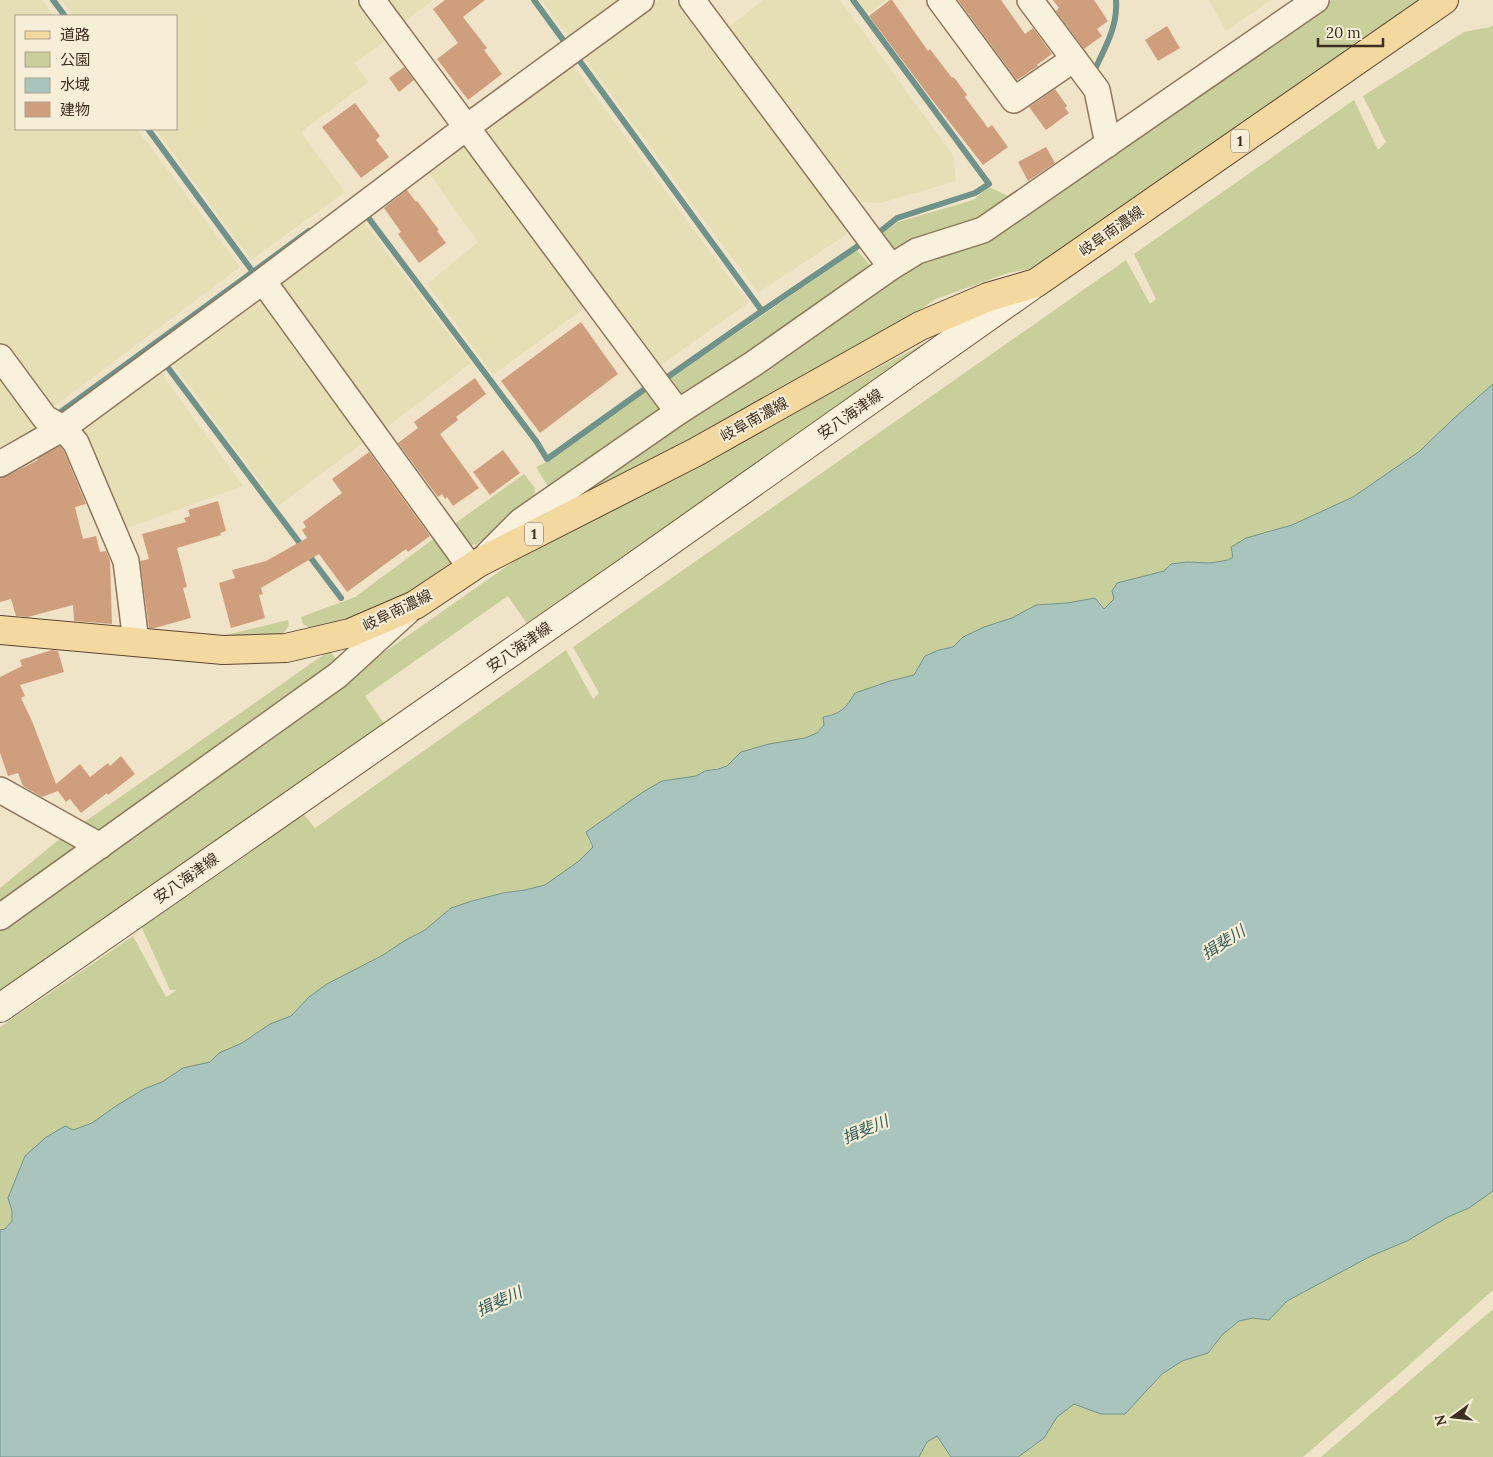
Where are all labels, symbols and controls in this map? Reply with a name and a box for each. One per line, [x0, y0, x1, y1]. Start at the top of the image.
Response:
legend [15, 15, 178, 130]
scale bar [1318, 15, 1383, 47]
text: 20 m [1326, 23, 1361, 42]
text: 道路 [60, 25, 90, 44]
text: 公園 [60, 50, 90, 69]
text: 水域 [60, 75, 90, 94]
text: 建物 [60, 100, 90, 119]
road number: 1 [1231, 130, 1249, 152]
street label: 岐阜南濃線 [1075, 202, 1147, 260]
street label: 安八海津線 [814, 385, 886, 443]
street label: 岐阜南濃線 [717, 393, 791, 445]
road number: 1 [525, 522, 543, 546]
street label: 岐阜南濃線 [359, 585, 435, 635]
street label: 安八海津線 [483, 618, 555, 676]
street label: 安八海津線 [150, 849, 222, 907]
water label: 揖斐川 [1197, 919, 1250, 963]
water label: 揖斐川 [839, 1110, 893, 1148]
water label: 揖斐川 [473, 1281, 527, 1320]
north arrow [1428, 1392, 1478, 1442]
text: N [1430, 1413, 1451, 1428]

